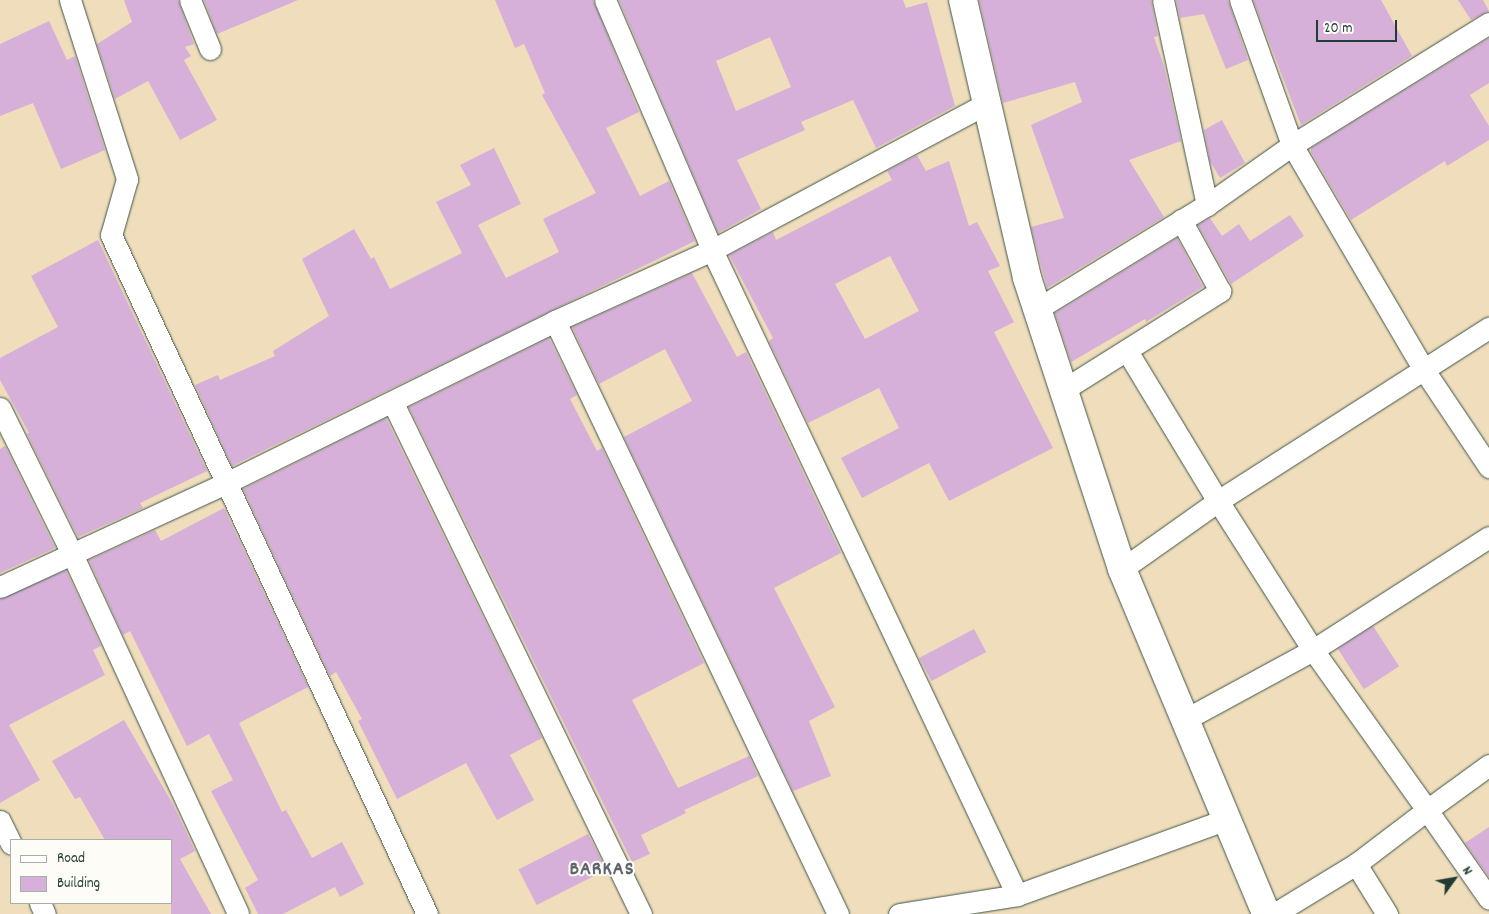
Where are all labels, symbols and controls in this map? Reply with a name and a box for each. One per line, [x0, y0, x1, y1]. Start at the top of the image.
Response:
scale bar [1319, 10, 1400, 42]
text: 20 m [1324, 18, 1352, 40]
legend [10, 839, 172, 904]
text: Road [57, 848, 85, 870]
north arrow [1429, 854, 1479, 904]
district label: BARKAS [569, 858, 635, 882]
text: N [1456, 863, 1477, 879]
text: Building [57, 873, 100, 895]

